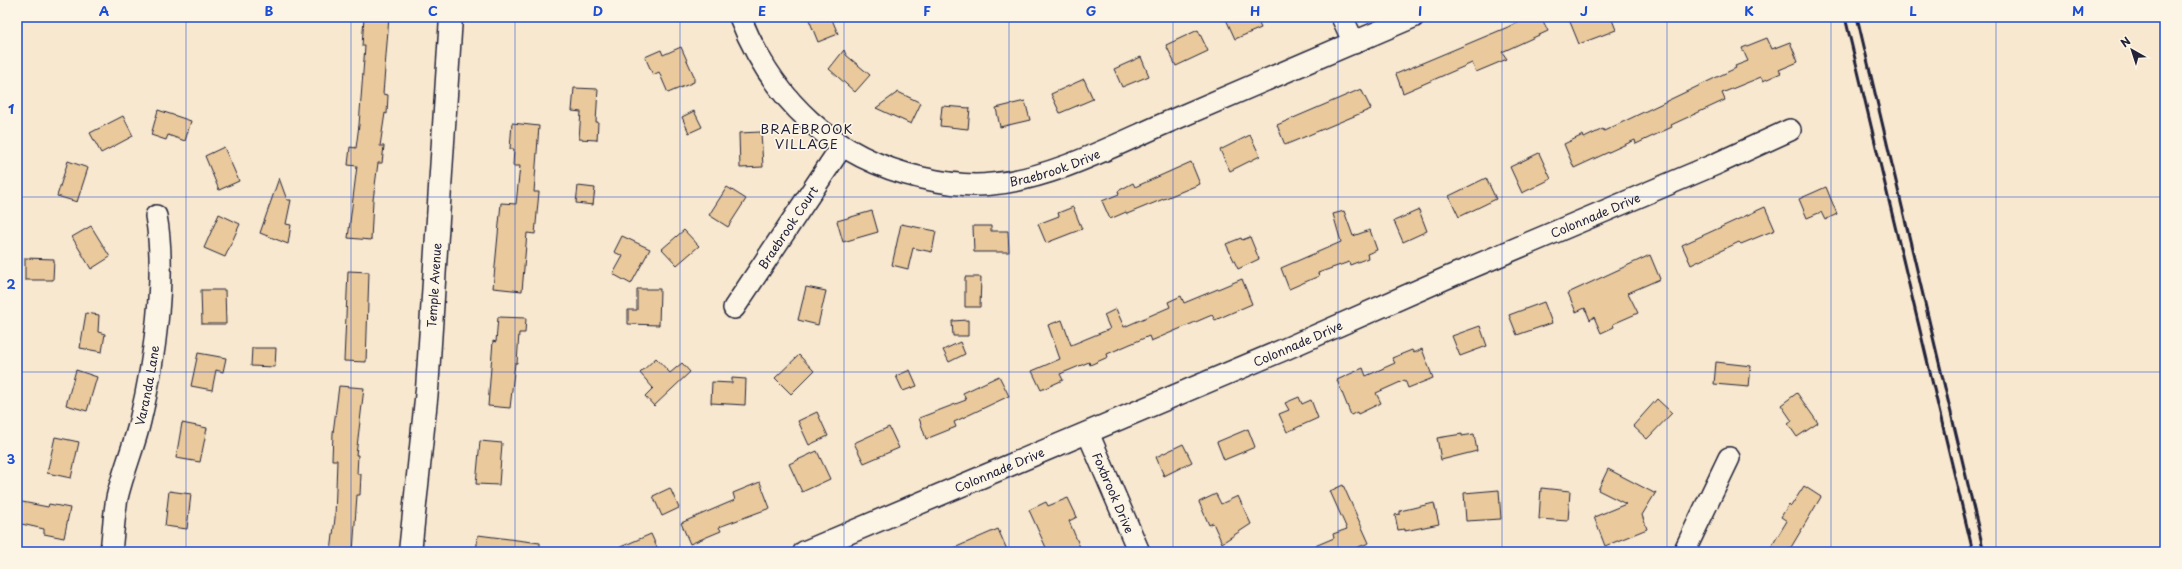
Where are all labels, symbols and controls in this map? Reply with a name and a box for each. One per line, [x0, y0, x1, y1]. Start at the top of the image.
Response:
text: A [99, 1, 109, 20]
text: B [265, 1, 274, 20]
text: C [428, 1, 438, 20]
text: D [593, 1, 603, 20]
text: E [758, 1, 766, 20]
text: F [923, 1, 931, 20]
text: G [1086, 1, 1096, 20]
text: H [1250, 1, 1260, 20]
text: I [1418, 1, 1422, 20]
text: J [1580, 1, 1588, 20]
text: K [1744, 1, 1754, 20]
text: L [1909, 1, 1917, 20]
text: M [2072, 1, 2084, 20]
north arrow [2112, 30, 2152, 70]
text: N [2117, 32, 2134, 51]
text: 1 [8, 99, 14, 118]
district label: BRAEBROOK VILLAGE [761, 119, 853, 153]
street label: Braebrook Drive [1008, 144, 1103, 191]
street label: Braebrook Court [754, 182, 822, 272]
street label: Colonnade Drive [1548, 188, 1643, 242]
street label: Temple Avenue [422, 242, 445, 328]
text: 2 [6, 274, 16, 293]
street label: Colonnade Drive [1250, 316, 1345, 371]
street label: Varanda Lane [130, 344, 163, 427]
street label: Colonnade Drive [952, 443, 1047, 497]
text: 3 [7, 449, 16, 468]
street label: Foxbrook Drive [1088, 449, 1139, 536]

